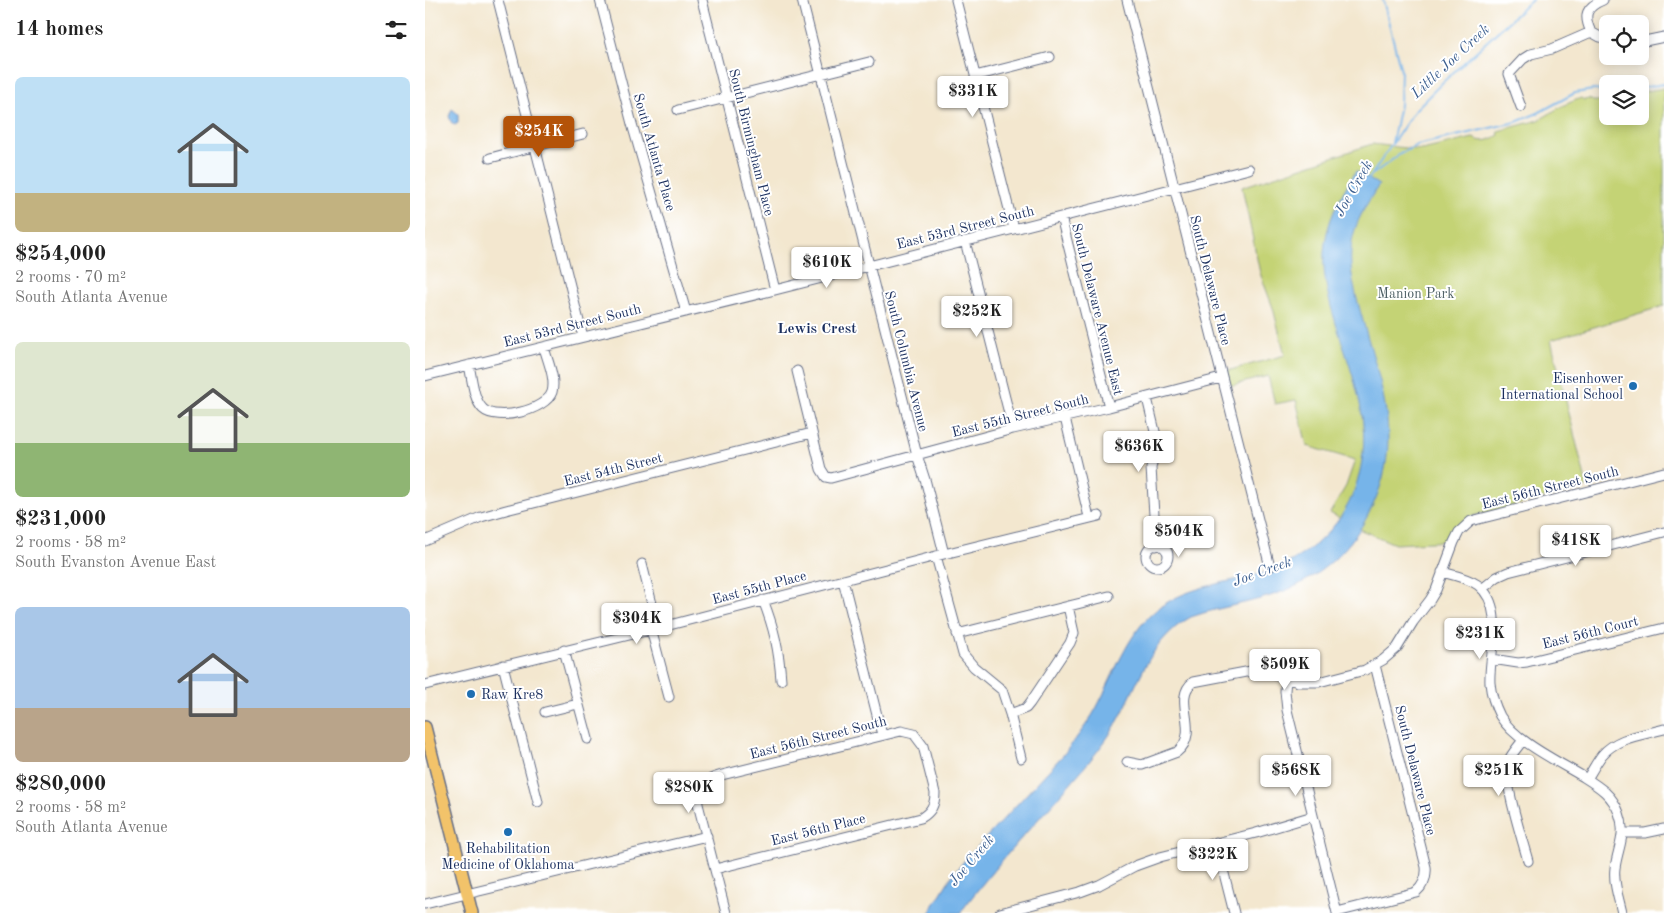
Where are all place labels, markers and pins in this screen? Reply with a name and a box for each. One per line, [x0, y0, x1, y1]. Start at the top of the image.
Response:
pin: $331K [938, 76, 1008, 118]
pin: $254K [504, 116, 574, 158]
pin: $610K [792, 246, 862, 289]
pin: $252K [942, 296, 1012, 338]
place label: Eisenhower International School [1501, 372, 1623, 402]
marker: Eisenhower International School [1627, 380, 1639, 392]
pin: $636K [1104, 430, 1174, 473]
pin: $504K [1144, 516, 1214, 558]
pin: $418K [1541, 524, 1611, 567]
pin: $304K [602, 602, 672, 645]
pin: $231K [1445, 618, 1515, 660]
pin: $509K [1250, 648, 1320, 691]
marker: Raw Kre8 [465, 688, 477, 700]
place label: Raw Kre8 [481, 688, 543, 702]
pin: $568K [1261, 754, 1331, 797]
pin: $251K [1464, 754, 1534, 797]
pin: $280K [654, 772, 724, 814]
marker: Rehabilitation Medicine of Oklahoma [502, 826, 514, 838]
pin: $322K [1178, 838, 1248, 881]
place label: Rehabilitation Medicine of Oklahoma [442, 842, 575, 872]

